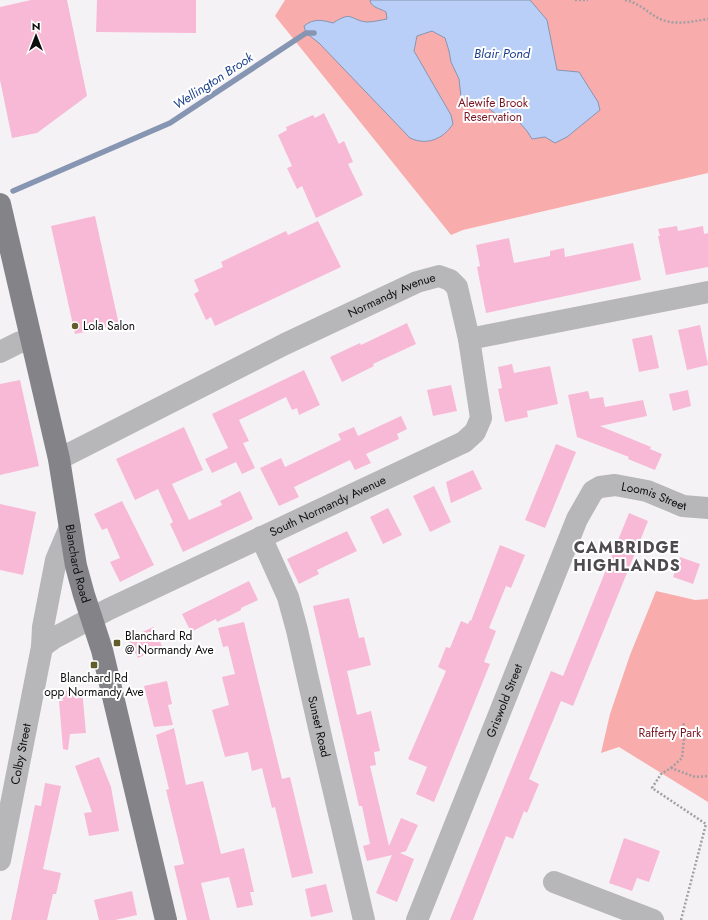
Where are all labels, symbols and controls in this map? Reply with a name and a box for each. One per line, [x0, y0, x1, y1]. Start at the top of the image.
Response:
north arrow [16, 16, 56, 56]
text: N [32, 18, 40, 34]
water label: Blair Pond [474, 44, 531, 63]
water label: Wellington Brook [169, 48, 257, 114]
park label: Alewife Brook Reservation [458, 94, 529, 126]
street label: Normandy Avenue [345, 268, 438, 322]
place label: Lola Salon [83, 317, 135, 335]
marker: Lola Salon [70, 321, 80, 331]
street label: South Normandy Avenue [267, 471, 389, 541]
street label: Loomis Street [620, 477, 687, 515]
street label: Blanchard Road [61, 523, 95, 605]
district label: CAMBRIDGE HIGHLANDS [573, 536, 681, 577]
place label: Blanchard Rd @ Normandy Ave [125, 627, 214, 659]
marker: Blanchard Rd @ Normandy Ave [112, 638, 122, 648]
marker: Blanchard Rd opp Normandy Ave [89, 660, 99, 670]
street label: Griswold Street [482, 661, 527, 740]
place label: Blanchard Rd opp Normandy Ave [44, 669, 144, 701]
street label: Sunset Road [303, 694, 335, 759]
street label: Colby Street [6, 722, 36, 786]
park label: Rafferty Park [639, 724, 702, 742]

